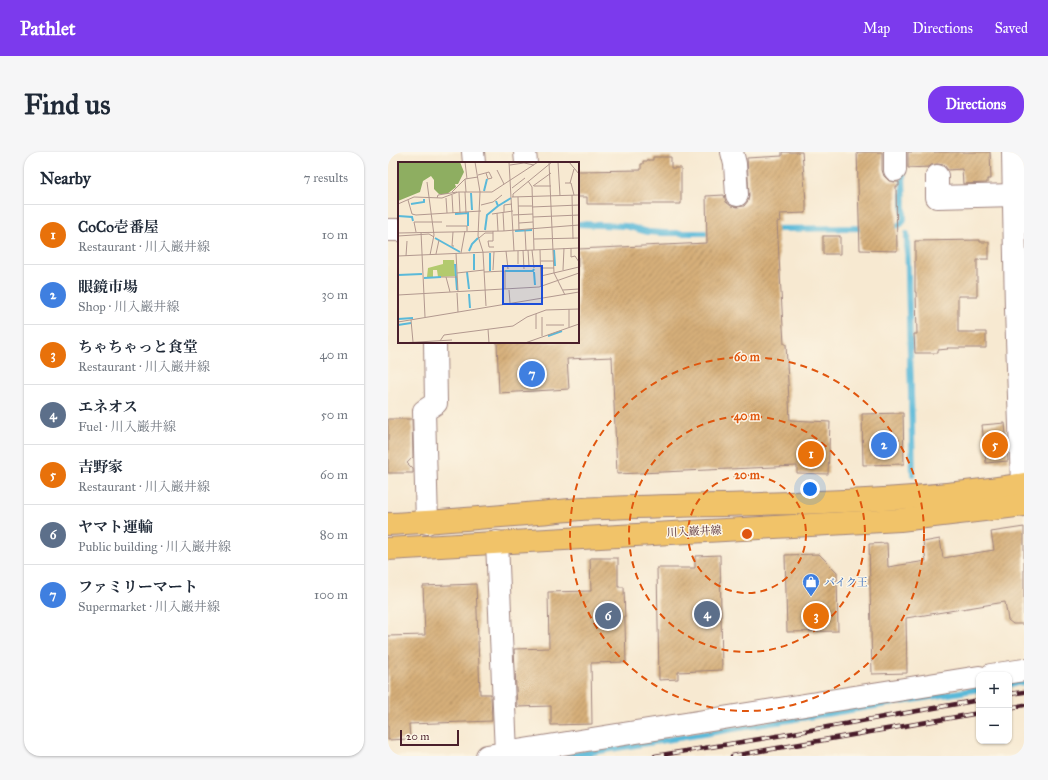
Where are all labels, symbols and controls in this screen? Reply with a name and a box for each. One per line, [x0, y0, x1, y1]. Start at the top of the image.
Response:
text: Pathlet [20, 17, 76, 40]
text: Map [863, 20, 890, 37]
text: Directions [912, 20, 973, 37]
text: Saved [995, 20, 1028, 37]
button: Directions [928, 86, 1024, 123]
text: Find us [24, 87, 110, 122]
inset map [398, 162, 579, 343]
text: Nearby [40, 168, 91, 189]
text: 7 results [304, 170, 348, 186]
text: CoCo壱番屋 [78, 218, 159, 236]
text: 1 [50, 227, 56, 243]
text: 10 m [322, 227, 348, 243]
text: Restaurant · 川入巌井線 [78, 239, 210, 255]
text: 眼鏡市場 [78, 278, 138, 296]
text: 2 [50, 287, 56, 303]
text: 30 m [322, 287, 348, 303]
text: Shop · 川入巌井線 [78, 299, 179, 315]
text: ちゃちゃっと食堂 [78, 338, 198, 356]
text: 3 [50, 347, 56, 363]
text: 40 m [319, 347, 348, 363]
text: 60 m [734, 350, 761, 364]
text: Restaurant · 川入巌井線 [78, 359, 210, 375]
pin: 7 [519, 359, 545, 389]
text: エネオス [78, 398, 138, 416]
text: 4 [49, 407, 57, 423]
text: 50 m [321, 407, 348, 423]
text: 40 m [734, 409, 761, 424]
text: Fuel · 川入巌井線 [78, 419, 176, 435]
pin: 2 [871, 430, 897, 460]
pin: 5 [982, 430, 1008, 460]
pin: 1 [798, 439, 824, 469]
text: 吉野家 [78, 458, 123, 476]
text: 5 [50, 467, 56, 483]
text: 60 m [320, 467, 348, 483]
text: 20 m [734, 468, 761, 482]
text: Restaurant · 川入巌井線 [78, 479, 210, 495]
your location [800, 479, 820, 499]
text: ヤマト運輸 [78, 518, 153, 536]
street label: 川入巌井線 [666, 524, 722, 539]
text: 6 [50, 527, 56, 543]
text: 80 m [320, 527, 348, 543]
centre of rings [740, 527, 754, 541]
text: Public building · 川入巌井線 [78, 539, 231, 555]
shop icon: バイク王 [801, 572, 821, 597]
place label: バイク王 [824, 576, 868, 589]
text: ファミリーマート [78, 578, 198, 596]
text: 7 [50, 587, 56, 603]
text: 100 m [314, 587, 348, 603]
text: Supermarket · 川入巌井線 [78, 599, 220, 615]
pin: 4 [694, 599, 720, 629]
pin: 6 [595, 601, 621, 631]
pin: 3 [803, 601, 829, 631]
map controls [976, 672, 1012, 744]
button: + [976, 672, 1012, 708]
button: − [976, 708, 1012, 744]
scale bar [400, 728, 459, 747]
text: 20 m [406, 730, 429, 743]

